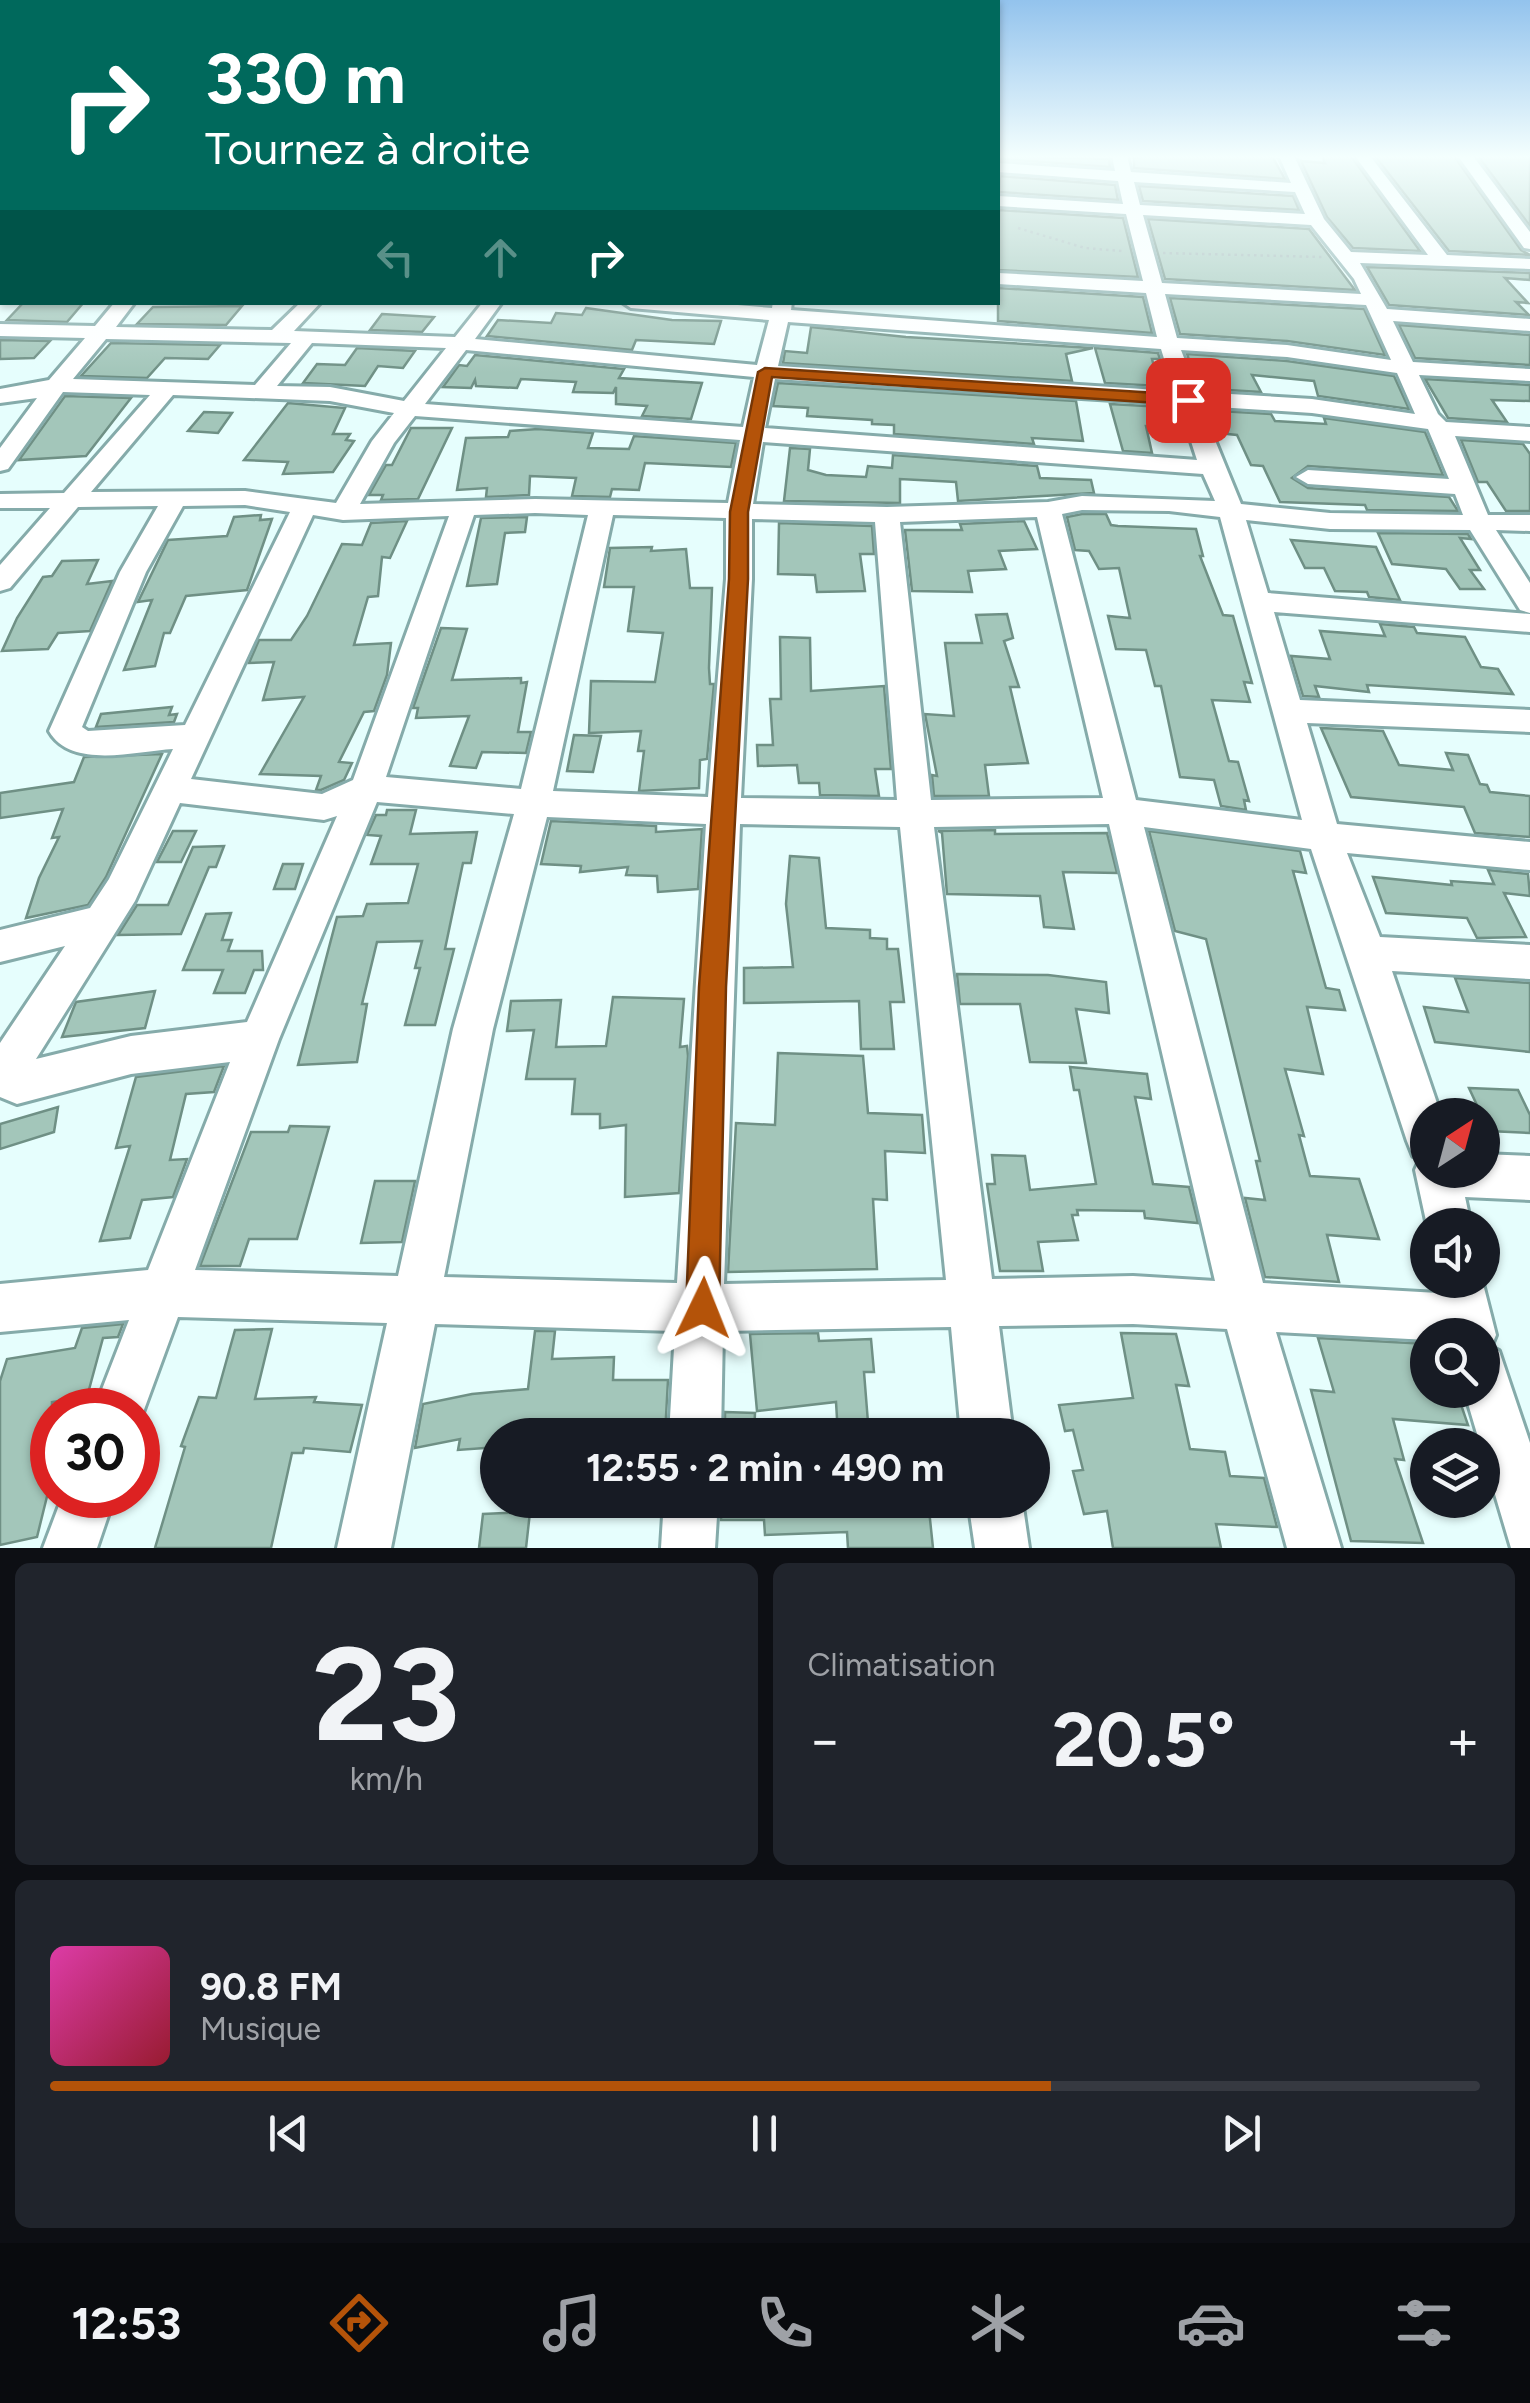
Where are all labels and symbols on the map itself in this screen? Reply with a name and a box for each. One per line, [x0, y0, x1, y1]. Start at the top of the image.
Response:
pin [1146, 358, 1231, 443]
north arrow [1410, 1098, 1500, 1188]
position arrow [651, 1256, 755, 1360]
speed limit sign: 30 [30, 1388, 160, 1518]

